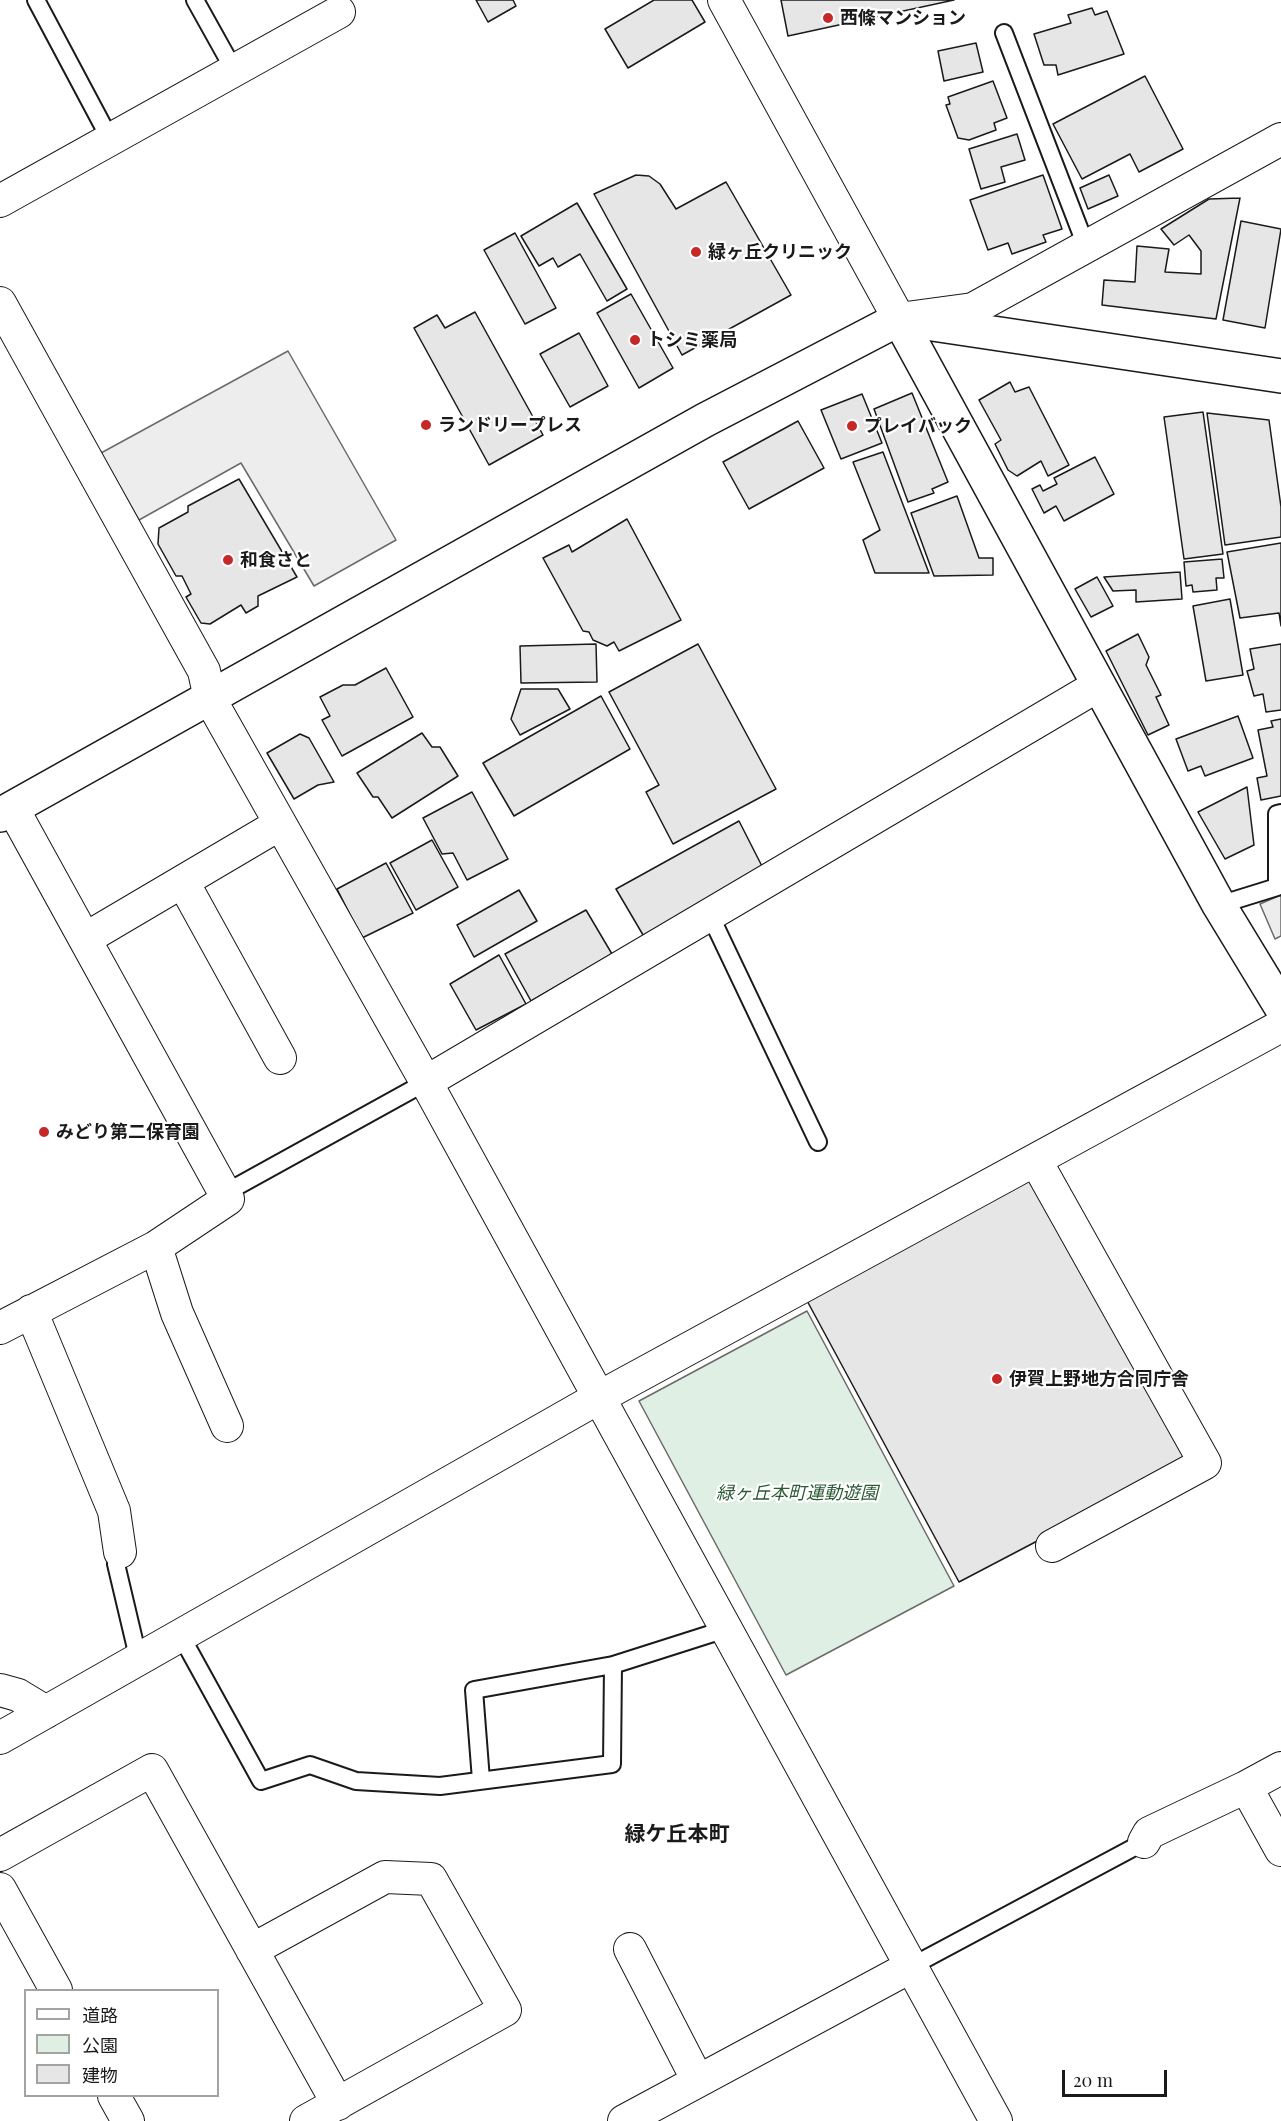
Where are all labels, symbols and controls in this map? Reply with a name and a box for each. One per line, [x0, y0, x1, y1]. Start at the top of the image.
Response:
place label: 西條マンション [840, 7, 966, 29]
marker: 西條マンション [821, 11, 835, 25]
place label: 緑ヶ丘クリニック [708, 241, 852, 263]
marker: 緑ヶ丘クリニック [689, 245, 703, 259]
place label: トシミ薬局 [647, 329, 737, 351]
marker: トシミ薬局 [628, 333, 642, 347]
place label: ランドリープレス [438, 414, 582, 436]
place label: プレイバック [864, 415, 972, 437]
marker: ランドリープレス [419, 418, 433, 432]
marker: プレイバック [845, 419, 859, 433]
place label: 和食さと [240, 549, 312, 571]
marker: 和食さと [221, 553, 235, 567]
place label: みどり第二保育園 [56, 1121, 200, 1143]
marker: みどり第二保育園 [37, 1125, 51, 1139]
place label: 伊賀上野地方合同庁舎 [1009, 1368, 1189, 1390]
marker: 伊賀上野地方合同庁舎 [990, 1372, 1004, 1386]
park label: 緑ヶ丘本町運動遊園 [716, 1482, 878, 1504]
district label: 緑ケ丘本町 [625, 1821, 729, 1847]
legend [24, 1989, 219, 2097]
text: 道路 [82, 2003, 118, 2027]
text: 公園 [82, 2033, 118, 2057]
scale bar [1065, 2058, 1170, 2096]
text: 建物 [82, 2063, 118, 2087]
text: 20 m [1073, 2068, 1113, 2092]

